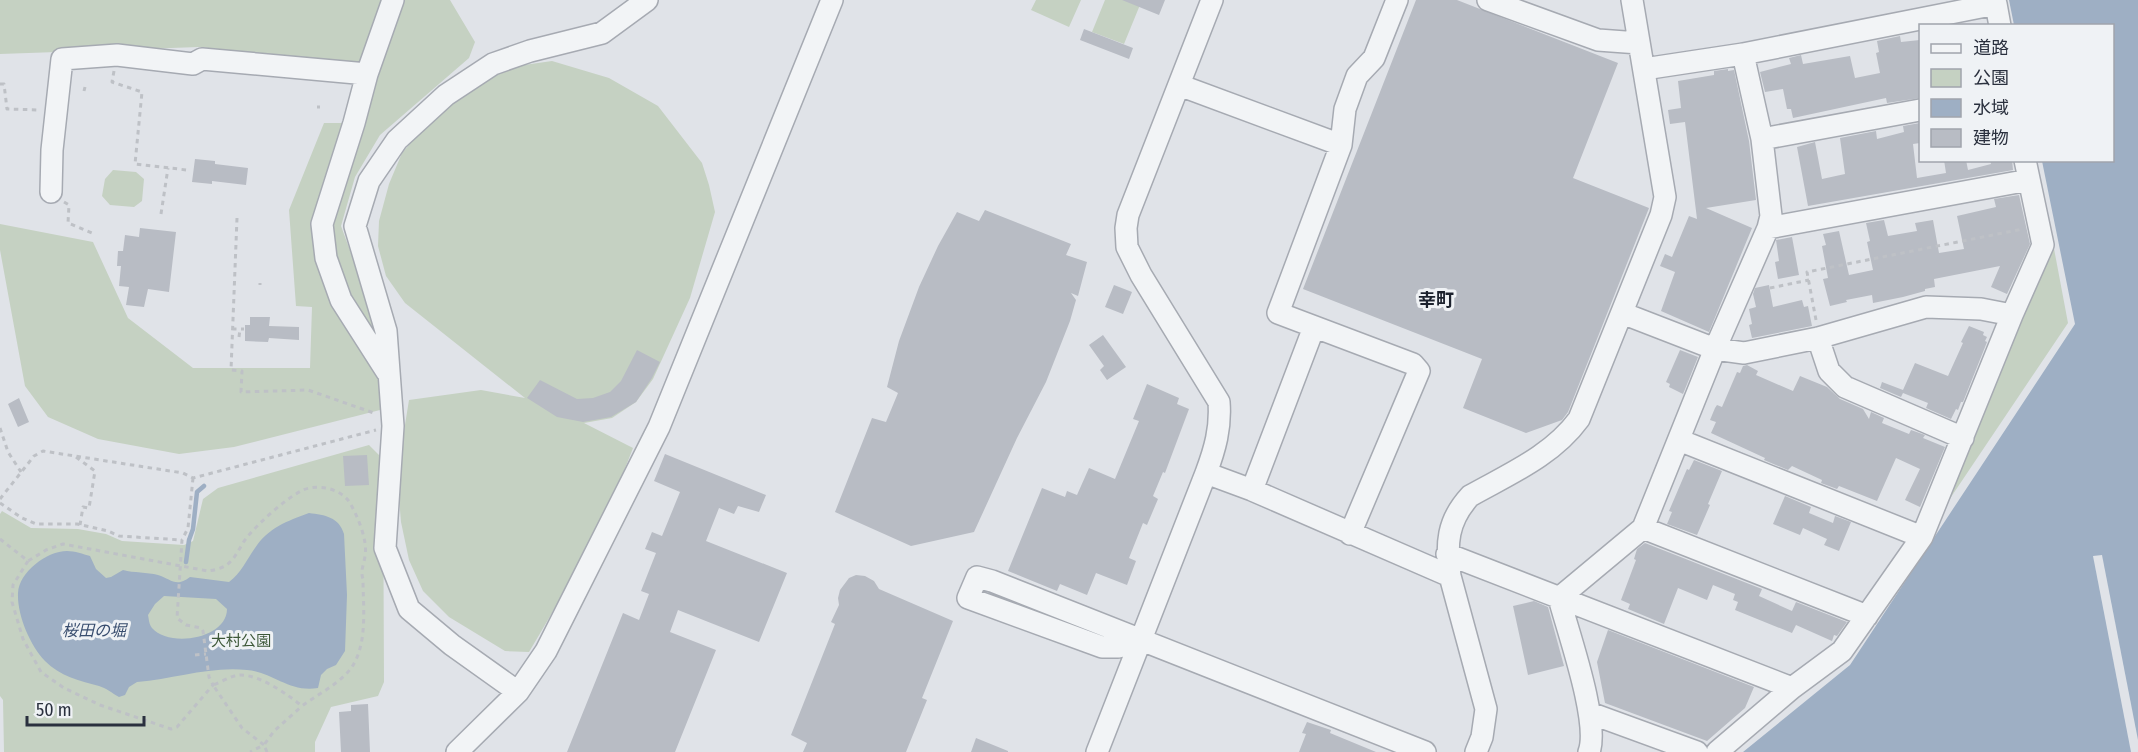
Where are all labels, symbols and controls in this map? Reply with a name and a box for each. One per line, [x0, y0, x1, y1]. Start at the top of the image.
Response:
legend [1919, 24, 2114, 162]
text: 道路 [1973, 37, 2009, 59]
text: 公園 [1973, 67, 2009, 89]
text: 水域 [1973, 97, 2009, 119]
text: 建物 [1973, 127, 2009, 149]
district label: 幸町 [1418, 289, 1454, 311]
water label: 桜田の堀 [62, 621, 129, 640]
park label: 大村公園 [211, 632, 271, 650]
scale bar [27, 689, 144, 727]
text: 50 m [36, 699, 72, 721]

